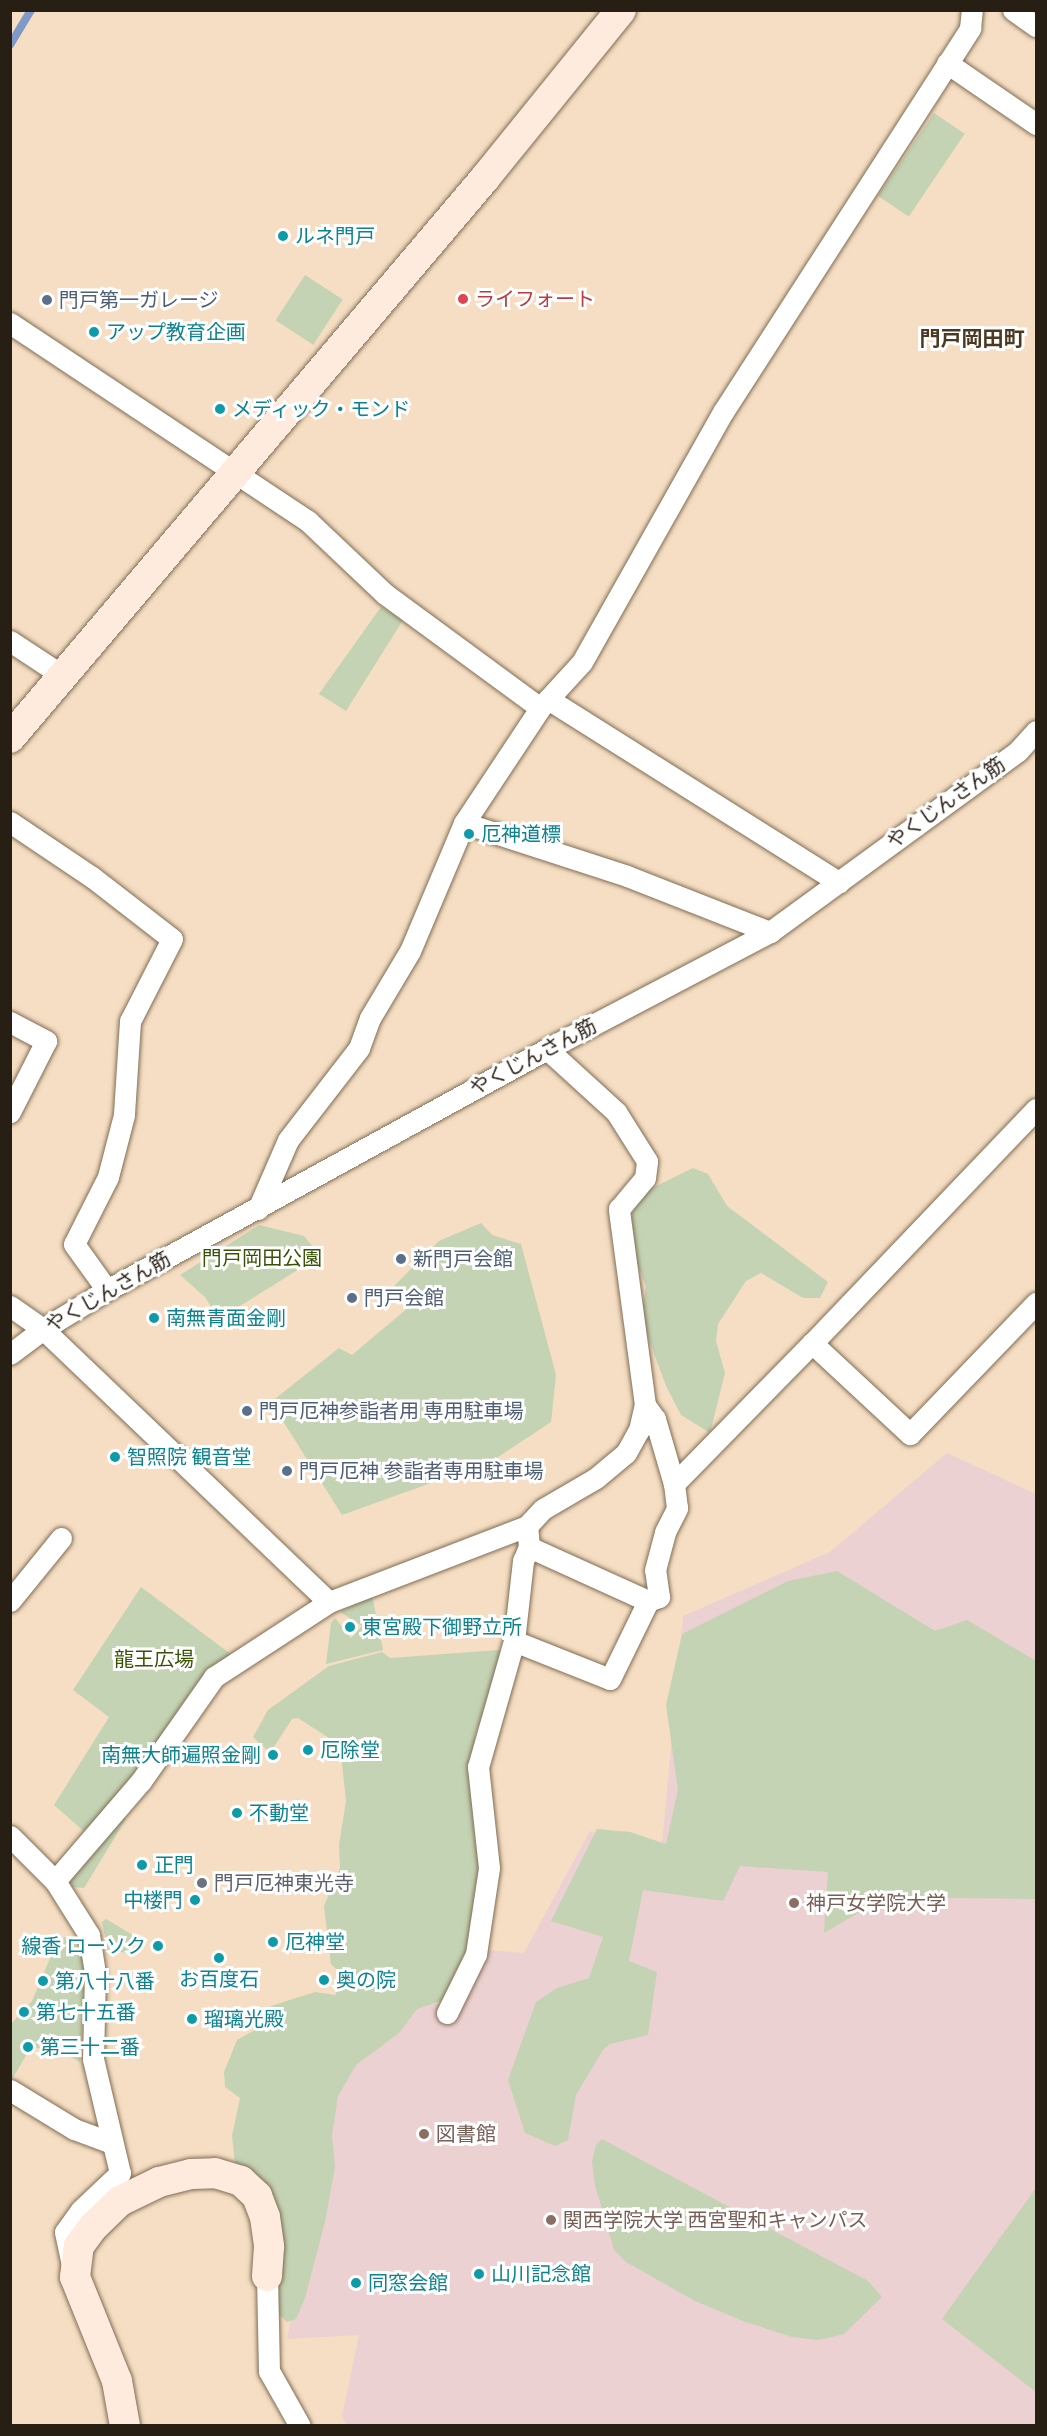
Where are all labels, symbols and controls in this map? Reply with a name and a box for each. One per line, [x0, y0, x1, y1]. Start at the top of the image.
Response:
place label: ルネ門戸 [295, 224, 375, 248]
marker: ルネ門戸 [276, 229, 290, 243]
place label: ライフォート [475, 287, 595, 311]
place label: 門戸第一ガレージ [59, 288, 219, 312]
marker: ライフォート [456, 292, 470, 306]
marker: 門戸第一ガレージ [40, 293, 54, 307]
place label: アップ教育企画 [106, 320, 246, 344]
marker: アップ教育企画 [87, 325, 101, 339]
district label: 門戸岡田町 [920, 326, 1024, 352]
place label: メディック・モンド [232, 397, 412, 421]
marker: メディック・モンド [213, 402, 227, 416]
street label: やくじんさん筋 [882, 752, 1010, 854]
place label: 厄神道標 [481, 822, 561, 846]
marker: 厄神道標 [462, 827, 476, 841]
street label: やくじんさん筋 [466, 1014, 600, 1100]
park label: 門戸岡田公園 [202, 1246, 322, 1270]
street label: やくじんさん筋 [41, 1247, 175, 1337]
place label: 新門戸会館 [413, 1247, 513, 1271]
marker: 新門戸会館 [394, 1252, 408, 1266]
place label: 門戸会館 [364, 1286, 444, 1310]
marker: 門戸会館 [345, 1291, 359, 1305]
place label: 南無青面金剛 [166, 1306, 286, 1330]
marker: 南無青面金剛 [147, 1311, 161, 1325]
place label: 門戸厄神参詣者用 専用駐車場 [259, 1399, 523, 1423]
marker: 門戸厄神参詣者用 専用駐車場 [240, 1404, 254, 1418]
place label: 智照院 観音堂 [127, 1445, 251, 1469]
marker: 智照院 観音堂 [108, 1450, 122, 1464]
place label: 門戸厄神 参詣者専用駐車場 [299, 1459, 543, 1483]
marker: 門戸厄神 参詣者専用駐車場 [280, 1464, 294, 1478]
place label: 東宮殿下御野立所 [362, 1615, 522, 1639]
marker: 東宮殿下御野立所 [343, 1620, 357, 1634]
park label: 龍王広場 [114, 1647, 194, 1671]
place label: 厄除堂 [320, 1738, 380, 1762]
place label: 南無大師遍照金剛 [101, 1743, 261, 1767]
marker: 厄除堂 [301, 1743, 315, 1757]
marker: 南無大師遍照金剛 [266, 1748, 280, 1762]
place label: 不動堂 [249, 1801, 309, 1825]
marker: 不動堂 [230, 1806, 244, 1820]
place label: 正門 [154, 1853, 194, 1877]
marker: 正門 [135, 1858, 149, 1872]
place label: 門戸厄神東光寺 [214, 1871, 354, 1895]
marker: 門戸厄神東光寺 [195, 1876, 209, 1890]
place label: 中楼門 [123, 1888, 183, 1912]
place label: 神戸女学院大学 [806, 1891, 946, 1915]
marker: 中楼門 [188, 1893, 202, 1907]
marker: 神戸女学院大学 [787, 1896, 801, 1910]
place label: 厄神堂 [285, 1930, 345, 1954]
place label: 線香 ローソク [22, 1934, 146, 1958]
marker: 厄神堂 [266, 1935, 280, 1949]
marker: 線香 ローソク [151, 1939, 165, 1953]
marker: お百度石 [212, 1951, 226, 1965]
place label: お百度石 [179, 1967, 259, 1991]
place label: 奥の院 [336, 1968, 396, 1992]
place label: 第八十八番 [55, 1969, 155, 1993]
marker: 奥の院 [317, 1973, 331, 1987]
marker: 第八十八番 [36, 1974, 50, 1988]
place label: 第七十五番 [36, 2000, 136, 2024]
marker: 第七十五番 [17, 2005, 31, 2019]
place label: 瑠璃光殿 [204, 2007, 284, 2031]
marker: 瑠璃光殿 [185, 2012, 199, 2026]
place label: 第三十二番 [40, 2035, 140, 2059]
marker: 第三十二番 [21, 2040, 35, 2054]
place label: 図書館 [436, 2122, 496, 2146]
marker: 図書館 [417, 2127, 431, 2141]
place label: 関西学院大学 西宮聖和キャンパス [563, 2208, 867, 2232]
marker: 関西学院大学 西宮聖和キャンパス [544, 2213, 558, 2227]
place label: 山川記念館 [491, 2262, 591, 2286]
marker: 山川記念館 [472, 2267, 486, 2281]
place label: 同窓会館 [368, 2271, 448, 2295]
marker: 同窓会館 [349, 2276, 363, 2290]

